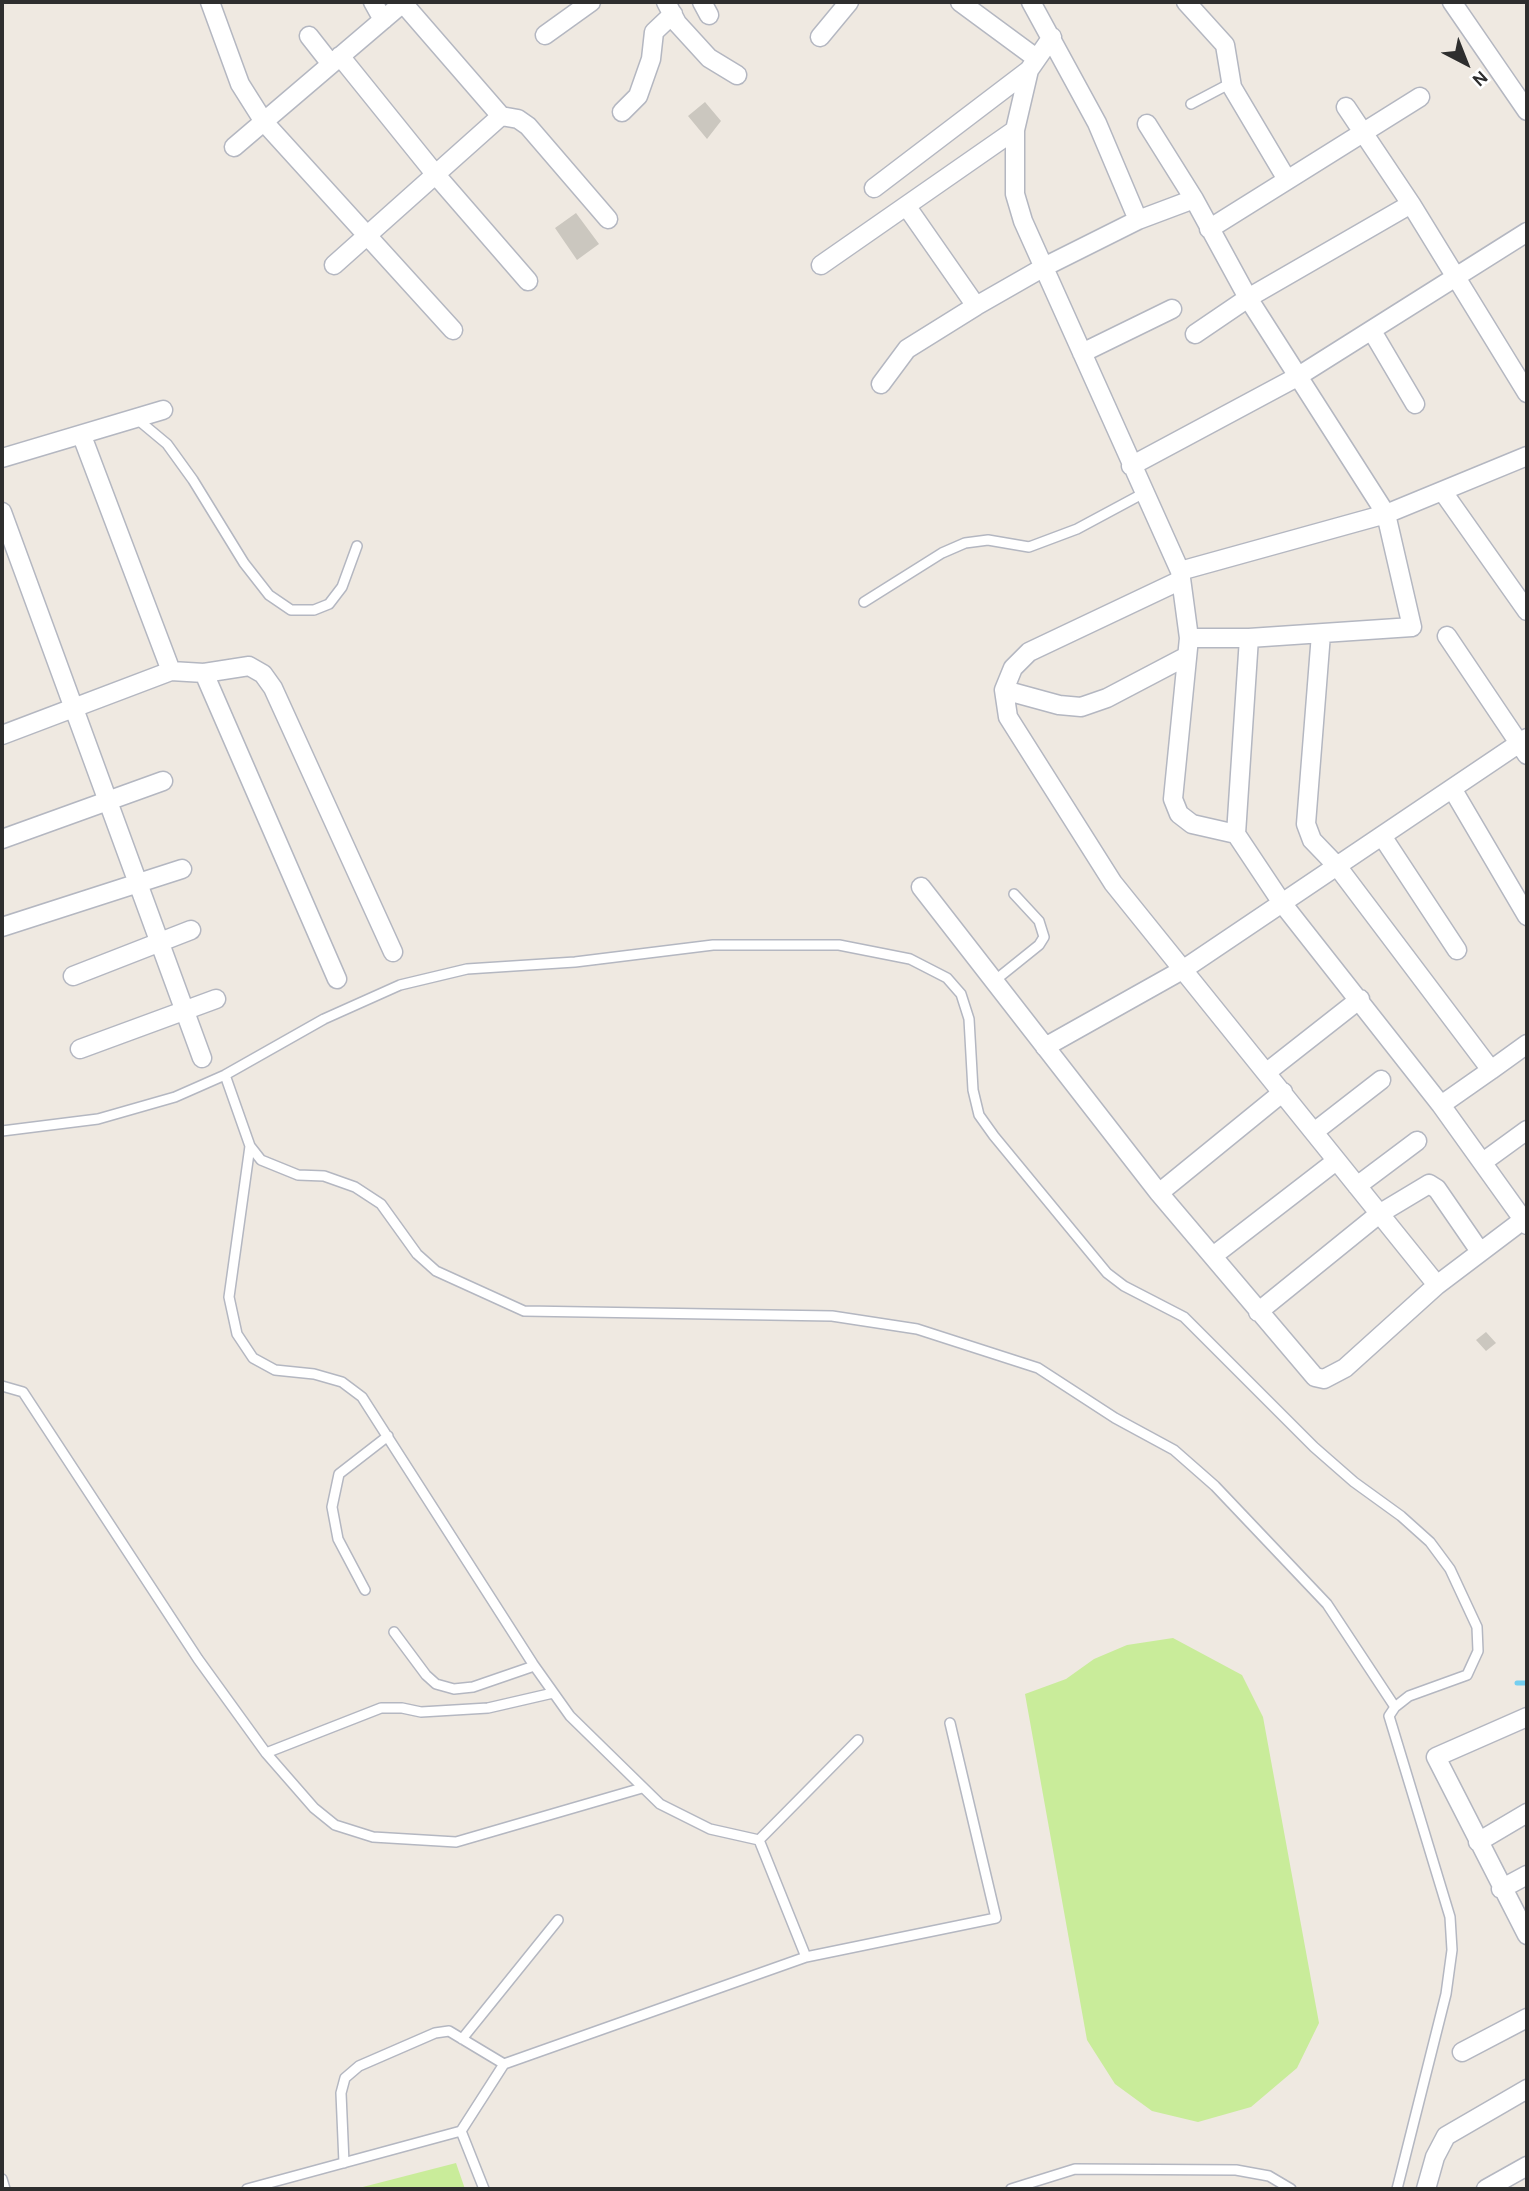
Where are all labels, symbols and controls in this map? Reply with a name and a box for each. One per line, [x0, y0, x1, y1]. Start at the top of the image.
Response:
north arrow [1431, 28, 1501, 98]
text: N [1468, 66, 1492, 91]

